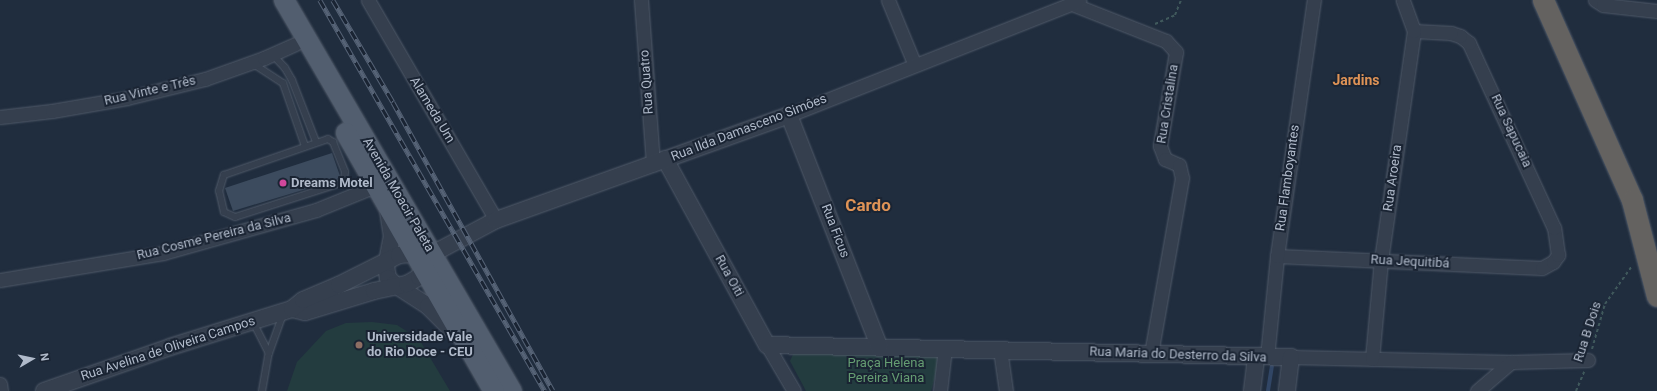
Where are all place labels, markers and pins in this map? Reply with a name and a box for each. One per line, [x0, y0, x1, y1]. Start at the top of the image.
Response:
place label: Dreams Motel [291, 175, 373, 191]
marker: Dreams Motel [278, 178, 288, 188]
place label: Universidade Vale do Rio Doce - CEU [367, 330, 473, 361]
marker: Universidade Vale do Rio Doce - CEU [354, 340, 364, 350]

